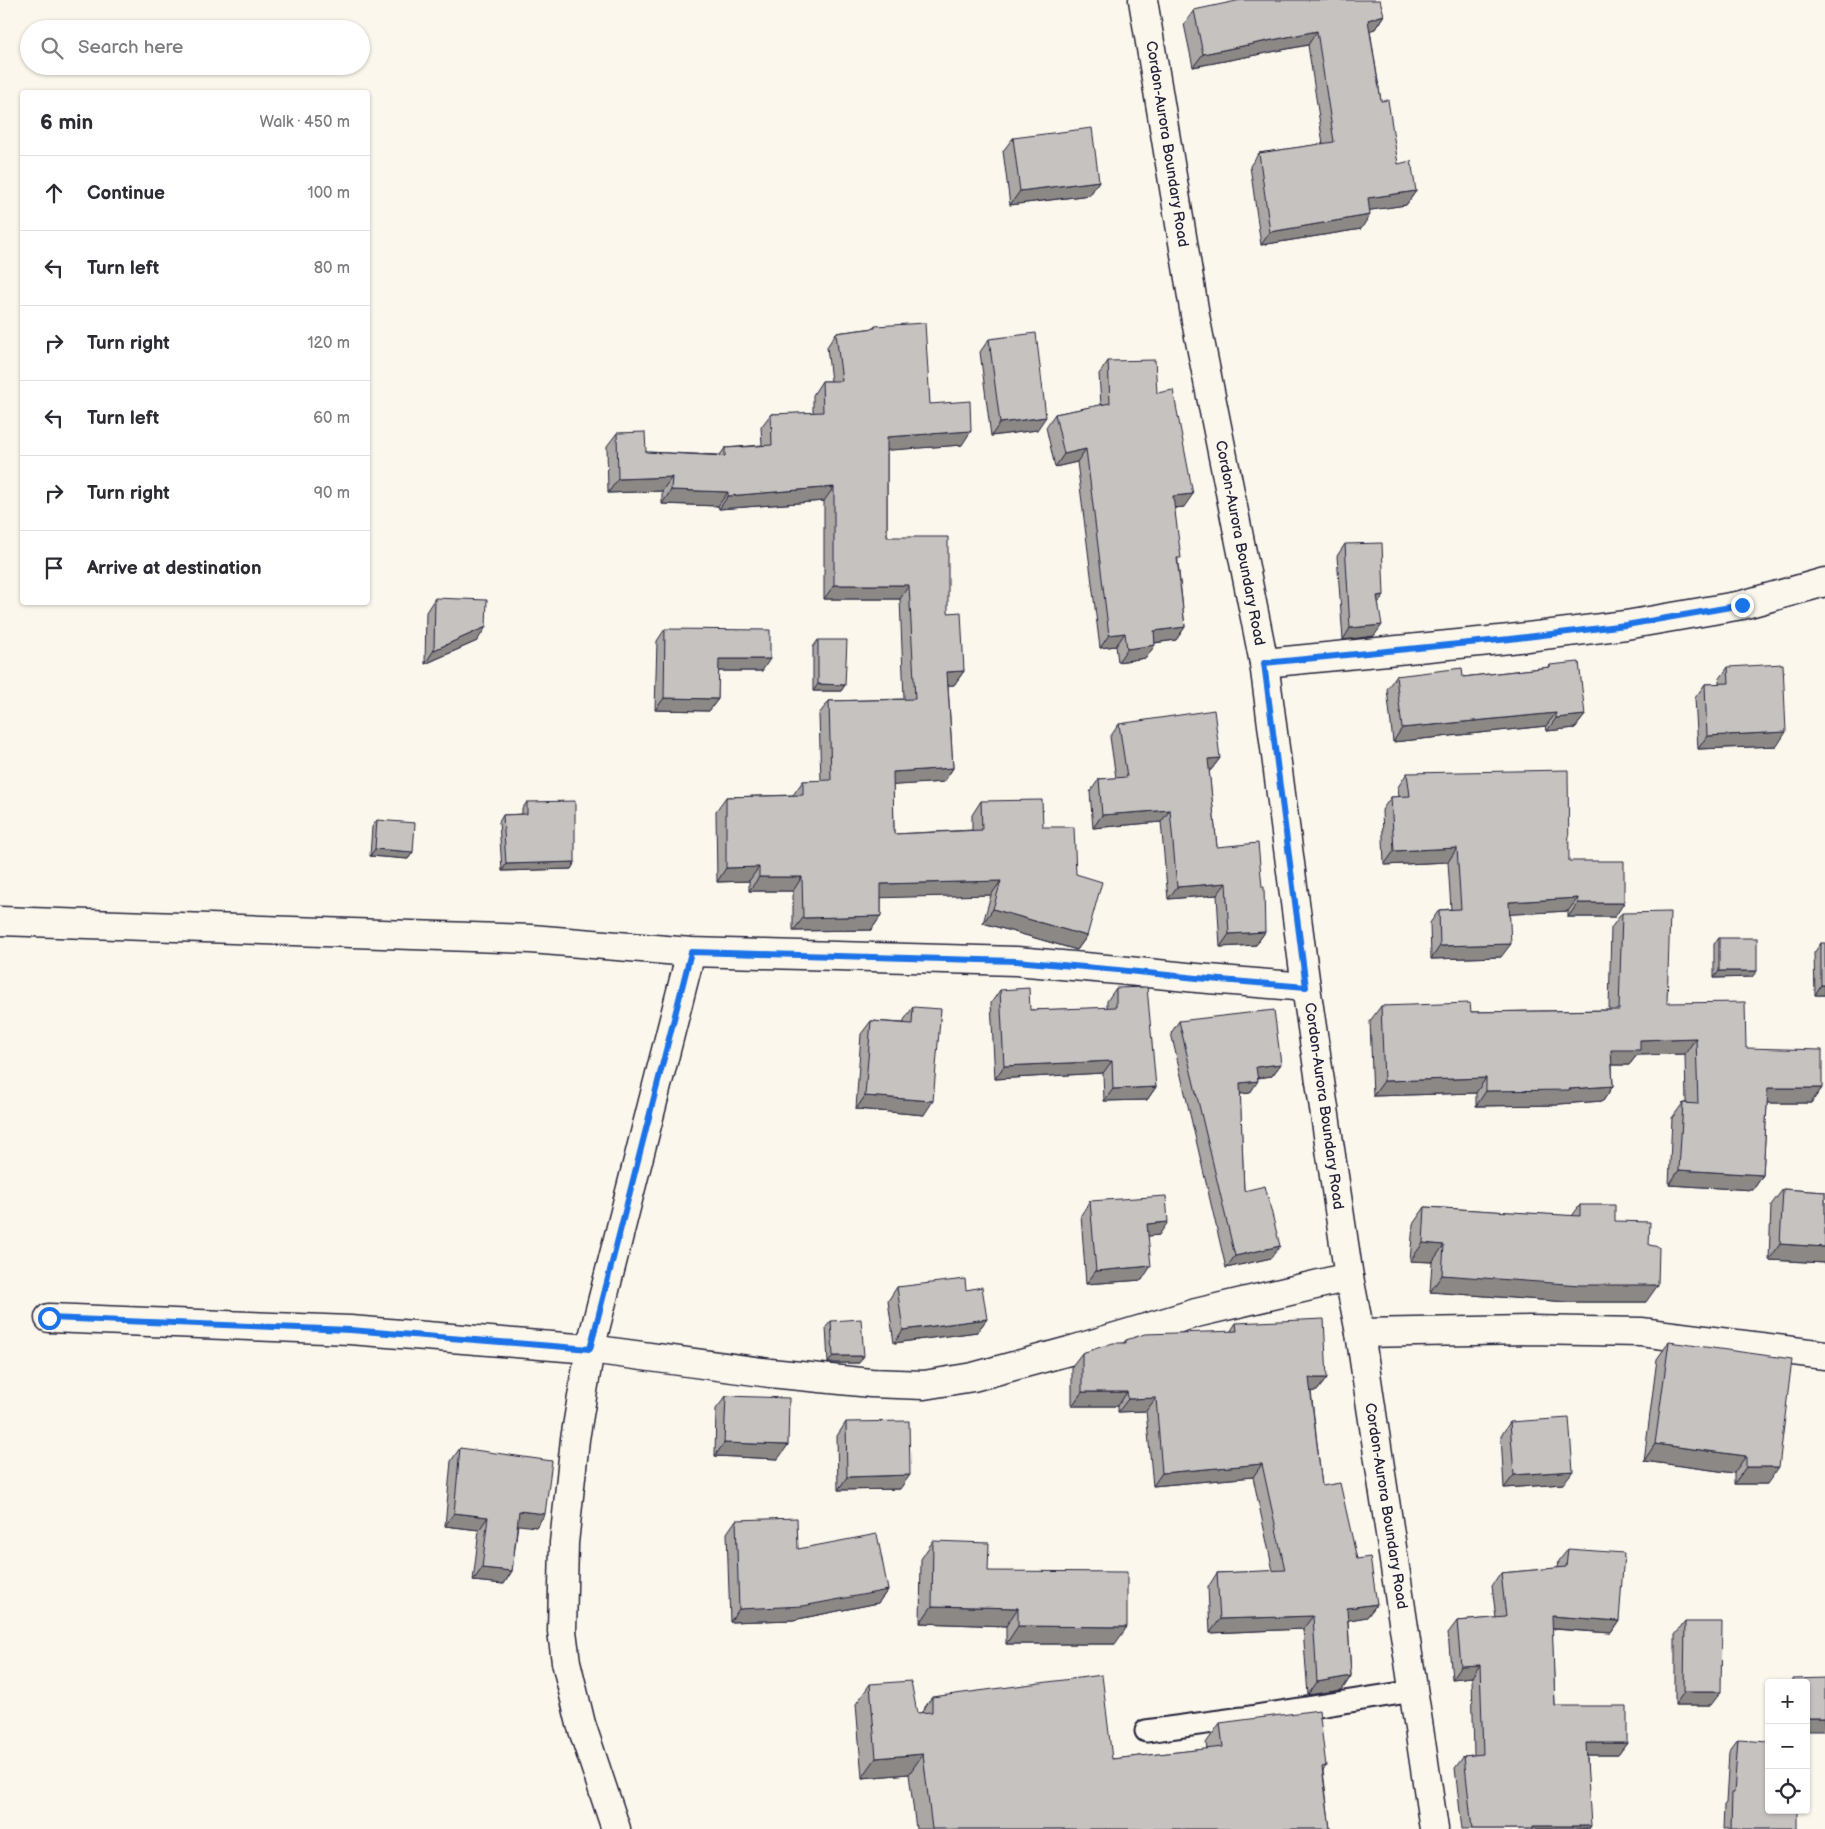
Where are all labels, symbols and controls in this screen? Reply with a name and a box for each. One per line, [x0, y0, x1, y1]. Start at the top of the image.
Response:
search box [20, 20, 370, 75]
icon: search [38, 34, 66, 62]
text: Search here [78, 36, 183, 59]
street label: Cordon-Aurora Boundary Road [1141, 39, 1193, 249]
text: 6 min [40, 110, 93, 135]
text: Walk · 450 m [260, 113, 350, 132]
icon: ahead [40, 179, 68, 207]
text: Continue [87, 182, 165, 205]
text: 100 m [307, 184, 350, 203]
icon: left [40, 254, 68, 282]
text: Turn left [87, 257, 159, 280]
text: 80 m [314, 259, 350, 278]
icon: right [40, 329, 68, 357]
text: Turn right [87, 332, 170, 355]
text: 120 m [307, 334, 350, 353]
icon: left [40, 404, 68, 432]
text: Turn left [87, 407, 159, 430]
text: 60 m [313, 409, 350, 428]
street label: Cordon-Aurora Boundary Road [1211, 439, 1269, 647]
icon: right [40, 479, 68, 507]
text: Turn right [87, 482, 170, 505]
text: 90 m [314, 484, 350, 503]
icon: arrive [40, 554, 68, 582]
text: Arrive at destination [87, 557, 262, 580]
route end [1731, 594, 1754, 617]
street label: Cordon-Aurora Boundary Road [1300, 1001, 1348, 1211]
route start [38, 1307, 61, 1330]
street label: Cordon-Aurora Boundary Road [1360, 1401, 1412, 1611]
map controls [1765, 1679, 1810, 1814]
button: + [1765, 1679, 1810, 1724]
button: − [1765, 1724, 1810, 1769]
button: locate [1765, 1769, 1810, 1814]

